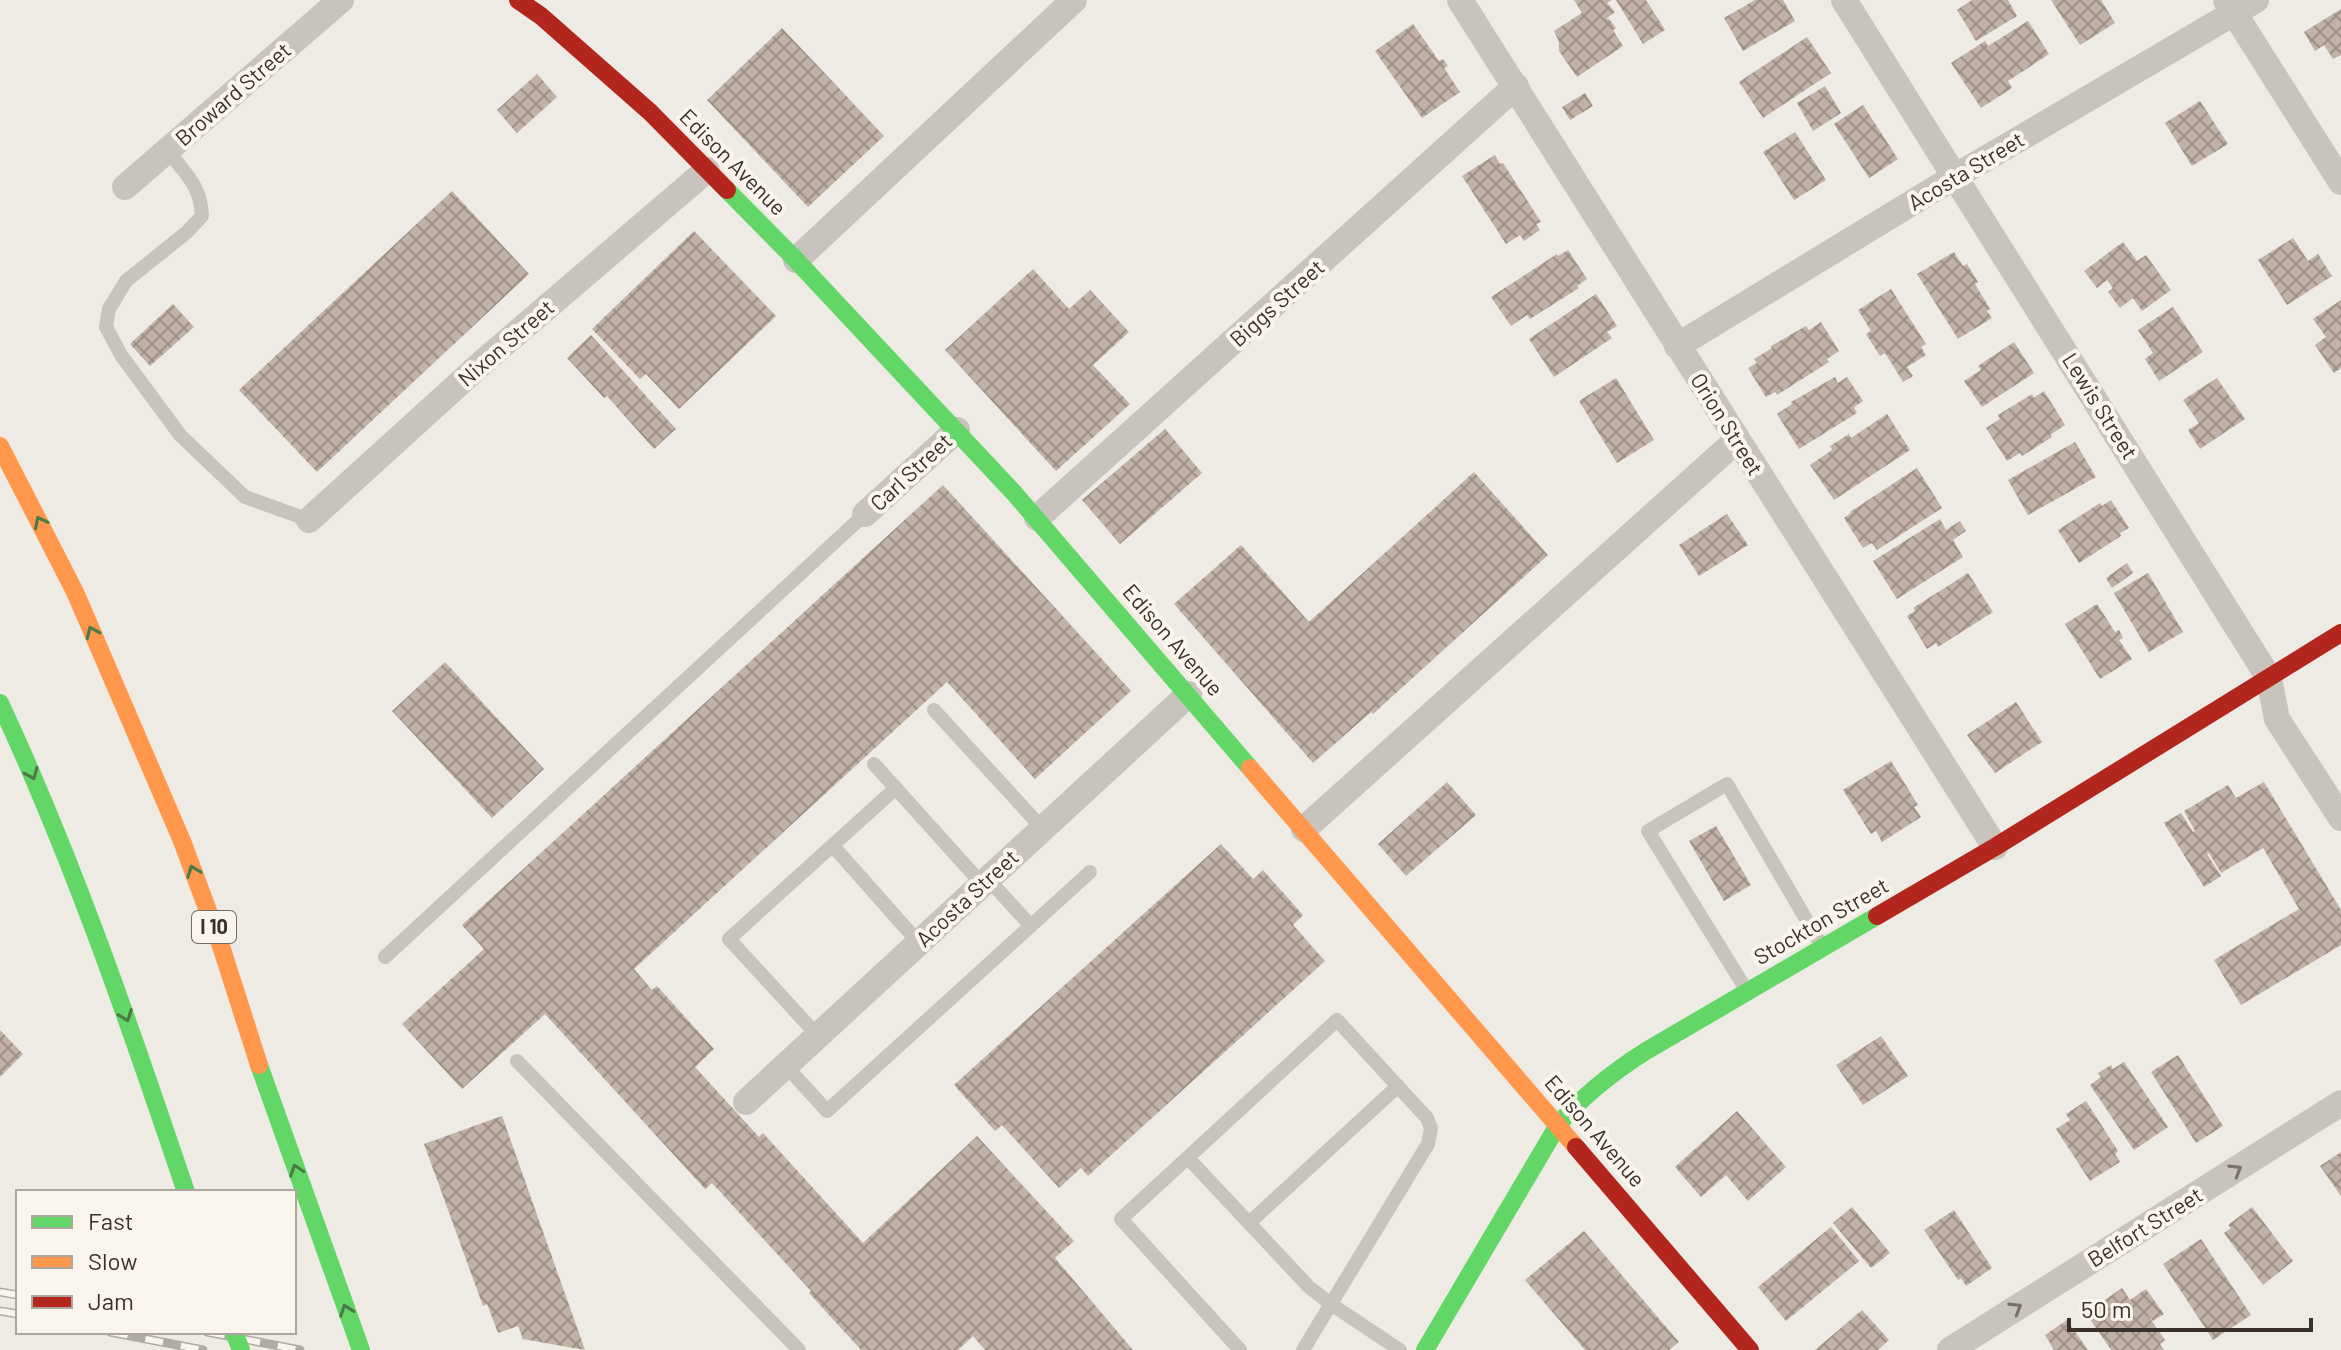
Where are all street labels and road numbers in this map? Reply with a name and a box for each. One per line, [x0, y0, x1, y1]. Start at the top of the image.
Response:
street label: Broward Street [169, 36, 295, 150]
street label: Edison Avenue [675, 103, 792, 220]
street label: Acosta Street [1903, 125, 2028, 215]
street label: Biggs Street [1224, 253, 1329, 351]
street label: Nixon Street [452, 293, 559, 391]
street label: Lewis Street [2058, 348, 2144, 463]
street label: Orion Street [1686, 368, 1770, 479]
street label: Carl Street [864, 427, 956, 516]
street label: Edison Avenue [1118, 578, 1229, 701]
street label: Acosta Street [910, 843, 1023, 951]
street label: Stockton Street [1749, 871, 1892, 969]
road number: I 10 [192, 911, 236, 943]
street label: Edison Avenue [1540, 1069, 1651, 1192]
street label: Belfort Street [2082, 1181, 2207, 1272]

